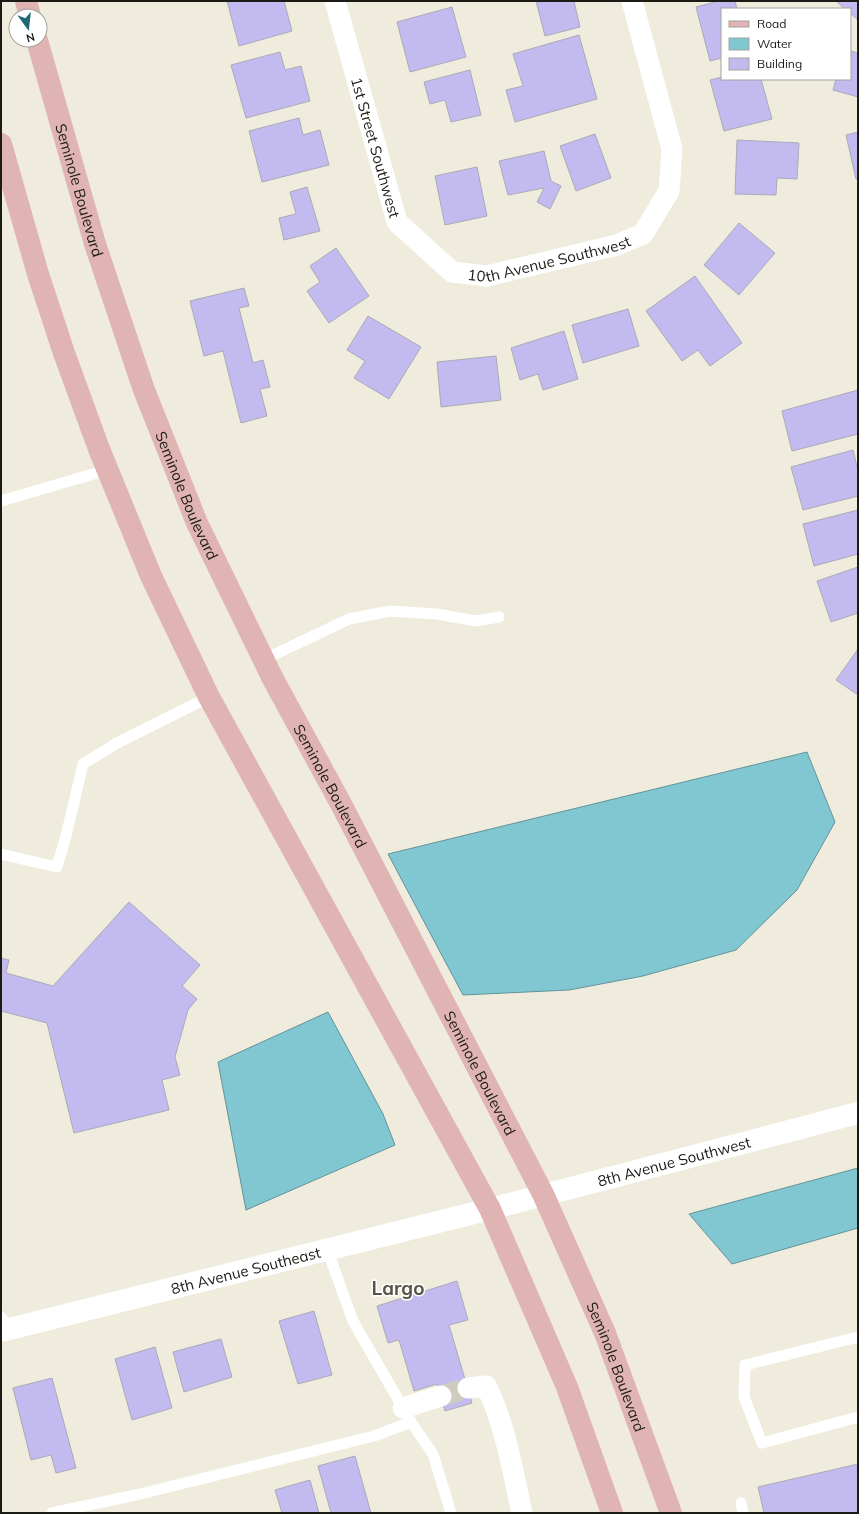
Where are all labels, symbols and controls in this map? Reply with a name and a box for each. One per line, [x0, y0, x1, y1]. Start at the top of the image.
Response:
north arrow [8, 8, 48, 48]
legend [721, 8, 851, 80]
text: Road [757, 16, 786, 31]
text: N [25, 30, 36, 45]
text: Water [757, 36, 793, 51]
text: Building [757, 56, 802, 71]
street label: 1st Street Southwest [347, 75, 405, 220]
street label: Seminole Boulevard [52, 121, 108, 259]
street label: 10th Avenue Southwest [467, 231, 633, 286]
street label: Seminole Boulevard [152, 428, 223, 563]
street label: Seminole Boulevard [290, 720, 371, 851]
street label: Seminole Boulevard [440, 1007, 520, 1138]
street label: 8th Avenue Southwest [595, 1132, 752, 1190]
street label: 8th Avenue Southeast [169, 1242, 322, 1298]
district label: Largo [372, 1276, 424, 1300]
street label: Seminole Boulevard [583, 1299, 650, 1434]

